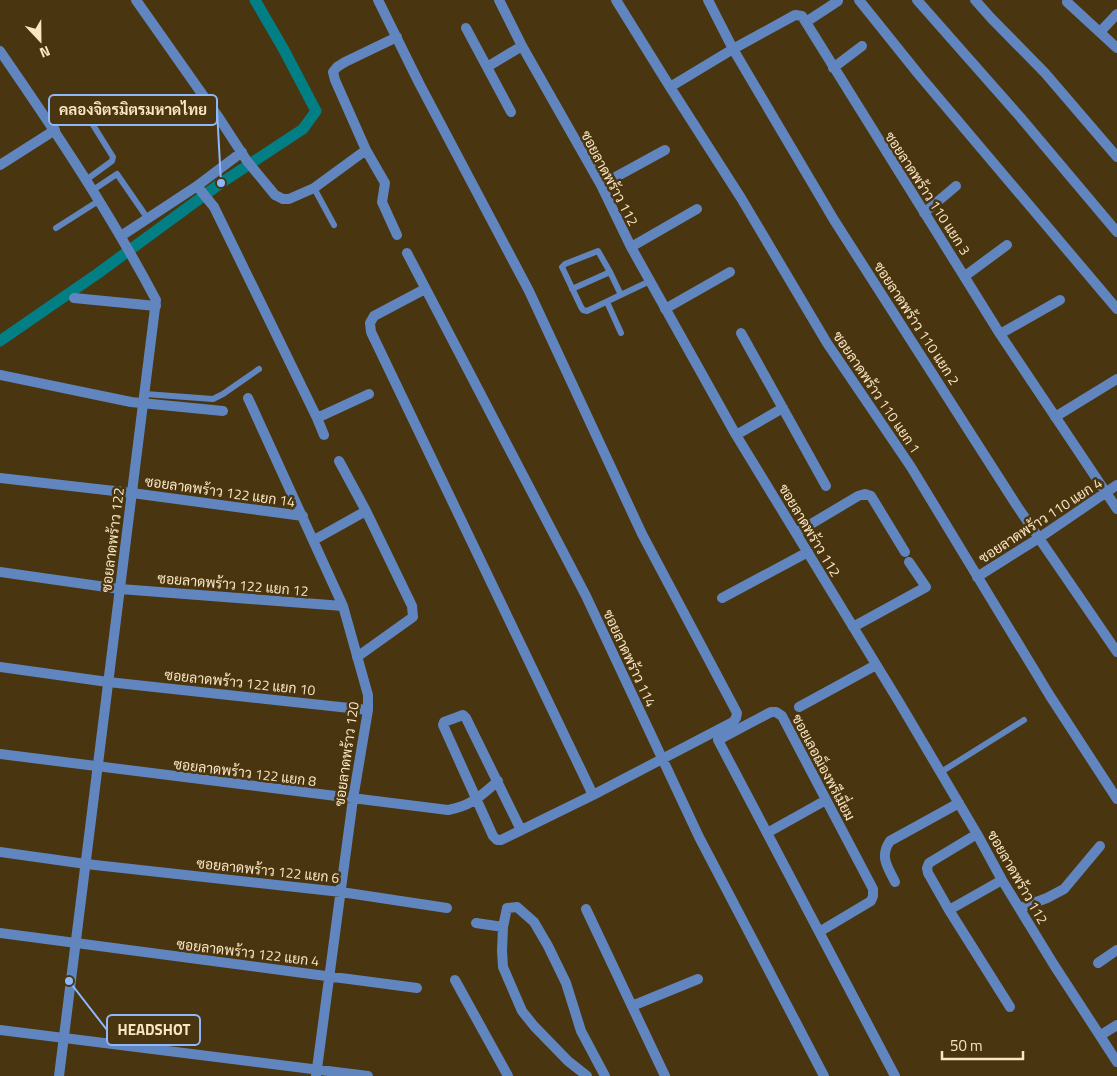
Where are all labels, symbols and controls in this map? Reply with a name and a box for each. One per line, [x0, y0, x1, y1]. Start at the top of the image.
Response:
north arrow [15, 15, 65, 65]
text: N [37, 41, 53, 64]
callout: คลองจิตรมิตรมหาดไทย [49, 95, 217, 125]
text: คลองจิตรมิตรมหาดไทย [59, 98, 207, 121]
street label: ซอยลาดพร้าว 112 [576, 127, 644, 229]
street label: ซอยลาดพร้าว 110 แยก 3 [880, 127, 976, 259]
street label: ซอยลาดพร้าว 110 แยก 2 [869, 257, 965, 389]
street label: ซอยลาดพร้าว 110 แยก 1 [828, 327, 926, 457]
street label: ซอยลาดพร้าว 122 แยก 14 [144, 470, 297, 512]
street label: ซอยลาดพร้าว 110 แยก 4 [974, 472, 1106, 568]
street label: ซอยลาดพร้าว 112 [774, 479, 846, 581]
street label: ซอยลาดพร้าว 122 [95, 486, 129, 594]
street label: ซอยลาดพร้าว 122 แยก 12 [157, 567, 309, 601]
street label: ซอยลาดพร้าว 114 [598, 606, 662, 710]
street label: ซอยลาดพร้าว 122 แยก 10 [164, 664, 317, 700]
street label: ซอยลาดพร้าว 120 [328, 700, 364, 808]
street label: ซอยเลอฌ็องพรีเมี่ยม [787, 710, 862, 824]
street label: ซอยลาดพร้าว 122 แยก 8 [172, 753, 318, 791]
street label: ซอยลาดพร้าว 112 [983, 826, 1053, 928]
street label: ซอยลาดพร้าว 122 แยก 6 [195, 852, 341, 888]
street label: ซอยลาดพร้าว 122 แยก 4 [175, 933, 321, 971]
callout: HEADSHOT [107, 1015, 200, 1045]
text: HEADSHOT [118, 1018, 191, 1041]
scale bar [942, 1028, 1023, 1060]
text: 50 m [950, 1034, 983, 1057]

